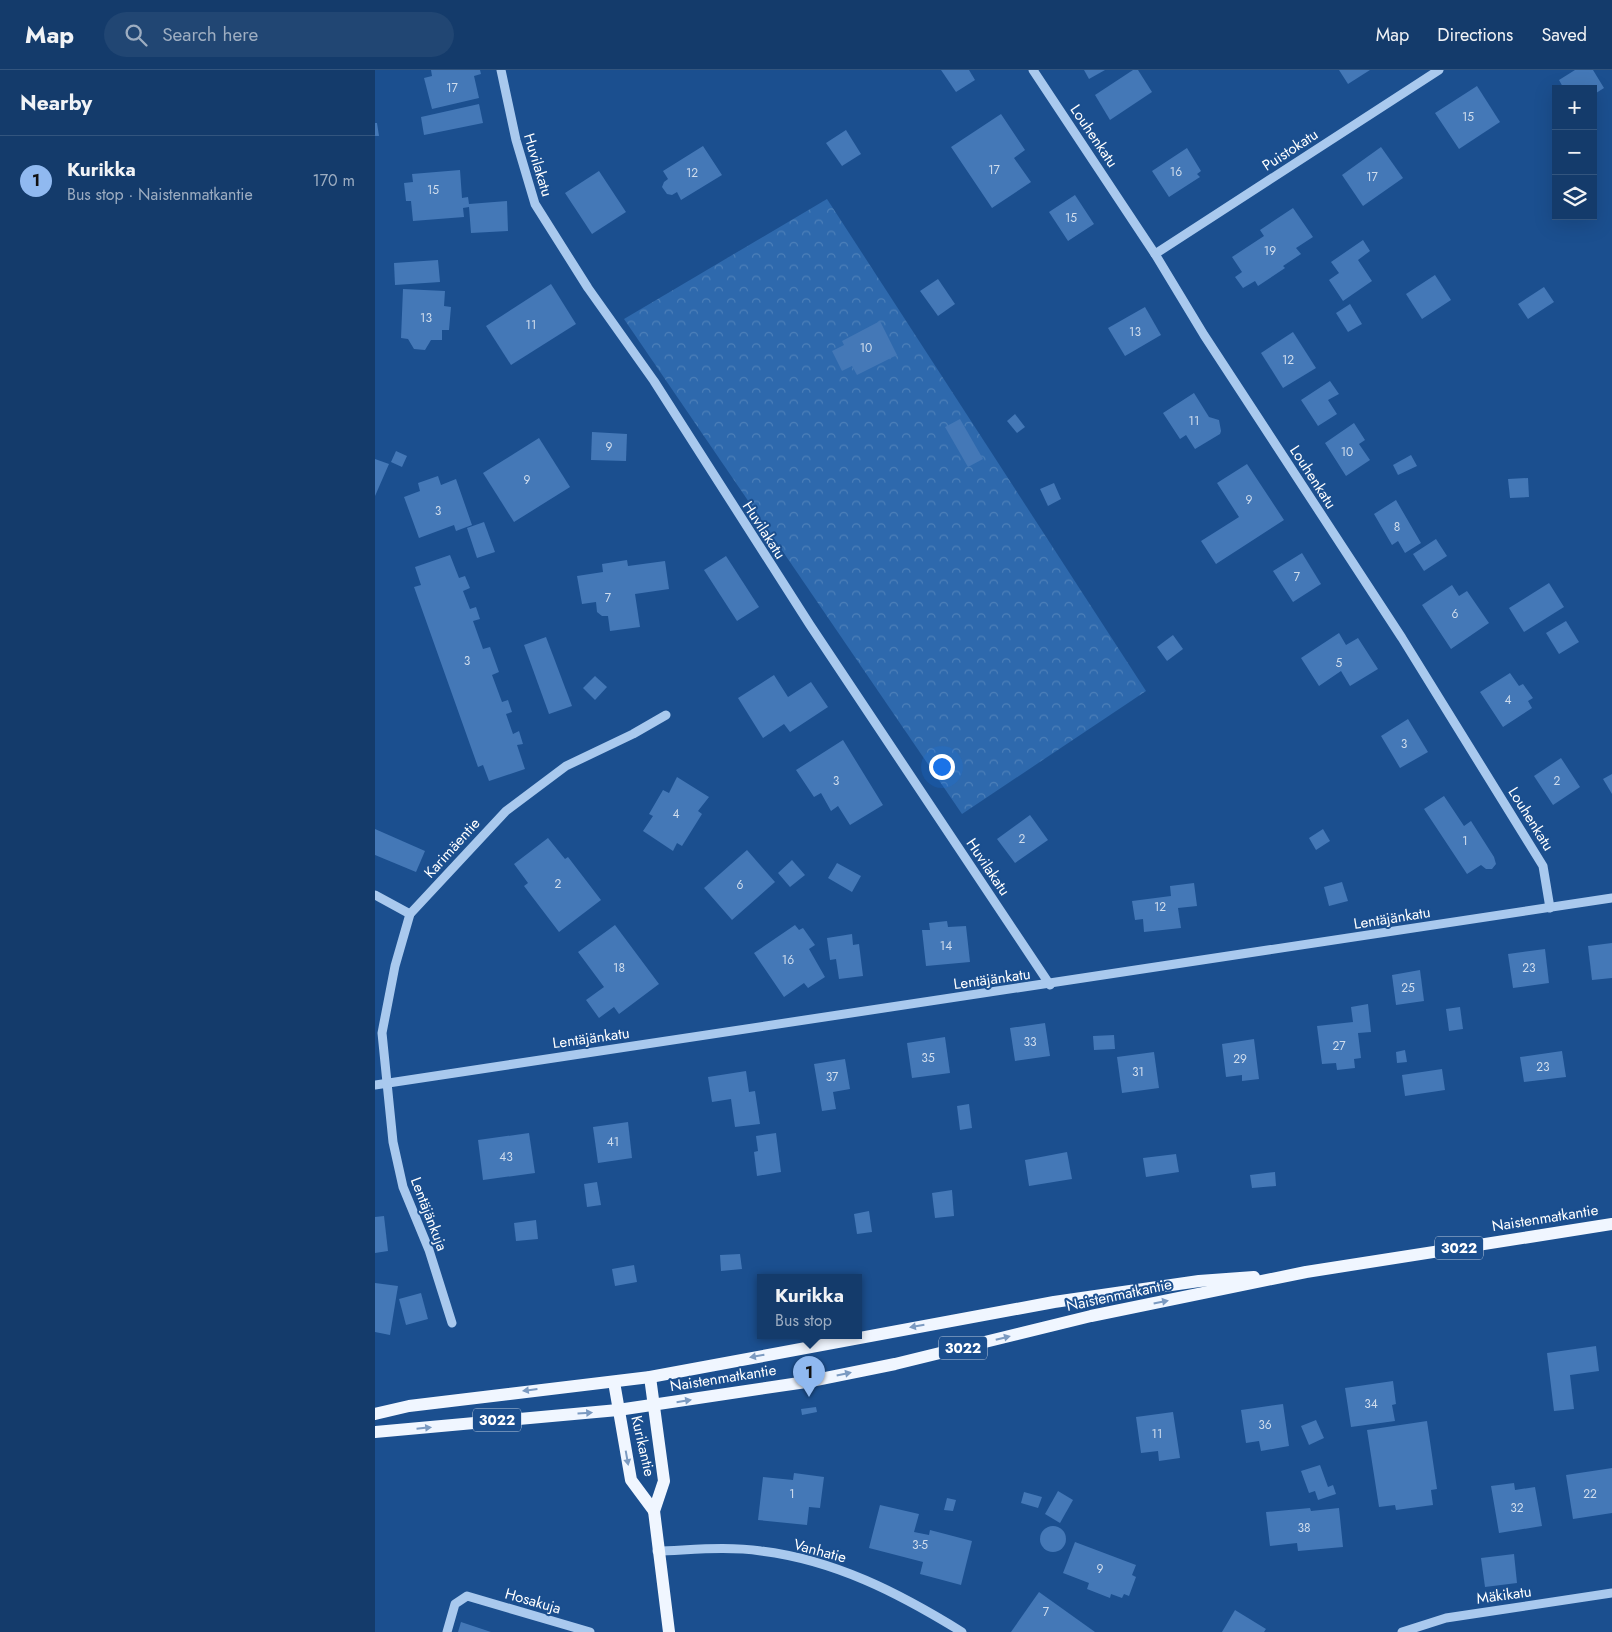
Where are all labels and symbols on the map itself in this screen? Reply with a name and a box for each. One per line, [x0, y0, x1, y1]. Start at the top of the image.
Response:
house number: 17 [446, 79, 459, 97]
street label: Louhenkatu [1065, 100, 1123, 172]
house number: 15 [1462, 108, 1474, 126]
street label: Puistokatu [1258, 124, 1322, 176]
street label: Huvilakatu [518, 131, 558, 199]
house number: 17 [988, 161, 1001, 179]
house number: 16 [1170, 163, 1182, 181]
house number: 12 [686, 164, 698, 182]
house number: 17 [1366, 168, 1379, 186]
house number: 15 [427, 181, 439, 199]
house number: 15 [1065, 209, 1077, 227]
house number: 19 [1264, 242, 1276, 260]
house number: 13 [420, 309, 432, 327]
house number: 11 [526, 316, 536, 334]
house number: 13 [1129, 323, 1141, 341]
house number: 10 [860, 339, 872, 357]
house number: 12 [1282, 351, 1294, 369]
house number: 11 [1189, 412, 1199, 430]
house number: 9 [606, 438, 613, 456]
street label: Louhenkatu [1284, 441, 1342, 513]
house number: 10 [1341, 443, 1353, 461]
house number: 9 [524, 471, 531, 489]
house number: 9 [1246, 491, 1253, 509]
street label: Huvilakatu [737, 497, 791, 563]
house number: 3 [435, 502, 442, 520]
house number: 8 [1394, 518, 1400, 536]
house number: 7 [1294, 568, 1301, 586]
house number: 7 [605, 589, 612, 607]
house number: 6 [1452, 605, 1459, 623]
house number: 3 [464, 652, 471, 670]
house number: 5 [1336, 654, 1343, 672]
house number: 4 [1505, 691, 1512, 709]
house number: 3 [1401, 735, 1408, 753]
your location [929, 754, 955, 780]
house number: 3 [833, 772, 840, 790]
house number: 2 [1554, 772, 1561, 790]
street label: Louhenkatu [1503, 783, 1559, 855]
house number: 4 [673, 805, 680, 823]
street label: Karimäentie [419, 813, 485, 883]
house number: 2 [1019, 830, 1026, 848]
house number: 1 [1462, 832, 1468, 850]
street label: Huvilakatu [961, 834, 1015, 900]
house number: 2 [555, 875, 562, 893]
house number: 6 [737, 876, 744, 894]
house number: 12 [1154, 898, 1166, 916]
street label: Lentäjänkatu [1352, 901, 1432, 935]
house number: 14 [940, 937, 952, 955]
house number: 16 [782, 951, 794, 969]
house number: 18 [613, 959, 625, 977]
house number: 23 [1522, 959, 1536, 977]
street label: Lentäjänkatu [952, 963, 1032, 995]
house number: 25 [1401, 979, 1415, 997]
street label: Lentäjänkatu [551, 1022, 631, 1054]
house number: 33 [1023, 1033, 1037, 1051]
house number: 27 [1332, 1037, 1346, 1055]
house number: 35 [921, 1049, 935, 1067]
house number: 29 [1233, 1050, 1247, 1068]
house number: 23 [1536, 1058, 1550, 1076]
house number: 31 [1132, 1063, 1144, 1081]
house number: 37 [826, 1068, 839, 1086]
house number: 41 [607, 1133, 619, 1151]
house number: 43 [499, 1148, 513, 1166]
street label: Lentäjänkuja [405, 1174, 453, 1254]
street label: Naistenmatkantie [1490, 1199, 1600, 1237]
road number: 3022 [1435, 1236, 1483, 1260]
street label: Naistenmatkantie [1064, 1273, 1174, 1317]
one-way arrow [1154, 1298, 1169, 1306]
one-way arrow [909, 1323, 925, 1331]
one-way arrow [995, 1334, 1010, 1342]
road number: 3022 [939, 1336, 987, 1360]
one-way arrow [750, 1352, 765, 1360]
pin: 1 [793, 1356, 825, 1397]
street label: Naistenmatkantie [668, 1359, 778, 1397]
one-way arrow [837, 1370, 852, 1378]
one-way arrow [522, 1386, 538, 1394]
house number: 34 [1364, 1395, 1378, 1413]
one-way arrow [676, 1397, 692, 1405]
road number: 3022 [473, 1408, 521, 1432]
one-way arrow [578, 1408, 594, 1416]
street label: Kurikantie [625, 1413, 661, 1479]
house number: 36 [1258, 1416, 1272, 1434]
one-way arrow [416, 1424, 432, 1432]
house number: 11 [1152, 1425, 1162, 1443]
one-way arrow [624, 1451, 632, 1467]
house number: 1 [789, 1485, 795, 1503]
house number: 22 [1583, 1485, 1597, 1503]
house number: 32 [1510, 1499, 1524, 1517]
house number: 38 [1297, 1519, 1311, 1537]
street label: Vanhatie [791, 1533, 849, 1569]
house number: 3-5 [912, 1536, 928, 1554]
house number: 9 [1097, 1560, 1104, 1578]
street label: Mäkikatu [1475, 1580, 1533, 1610]
street label: Hosakuja [502, 1583, 564, 1619]
house number: 7 [1043, 1603, 1050, 1621]

